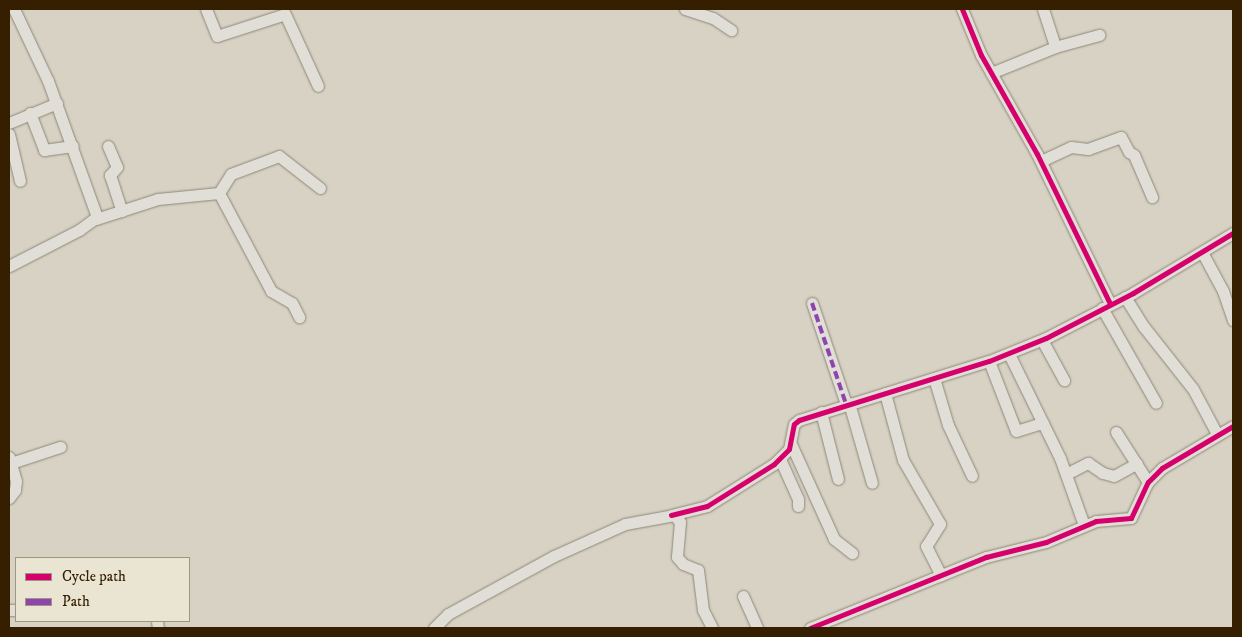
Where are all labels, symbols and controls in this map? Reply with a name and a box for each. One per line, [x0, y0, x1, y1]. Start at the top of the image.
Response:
legend [15, 557, 190, 622]
text: Cycle path [62, 567, 126, 586]
text: Path [62, 592, 90, 611]

